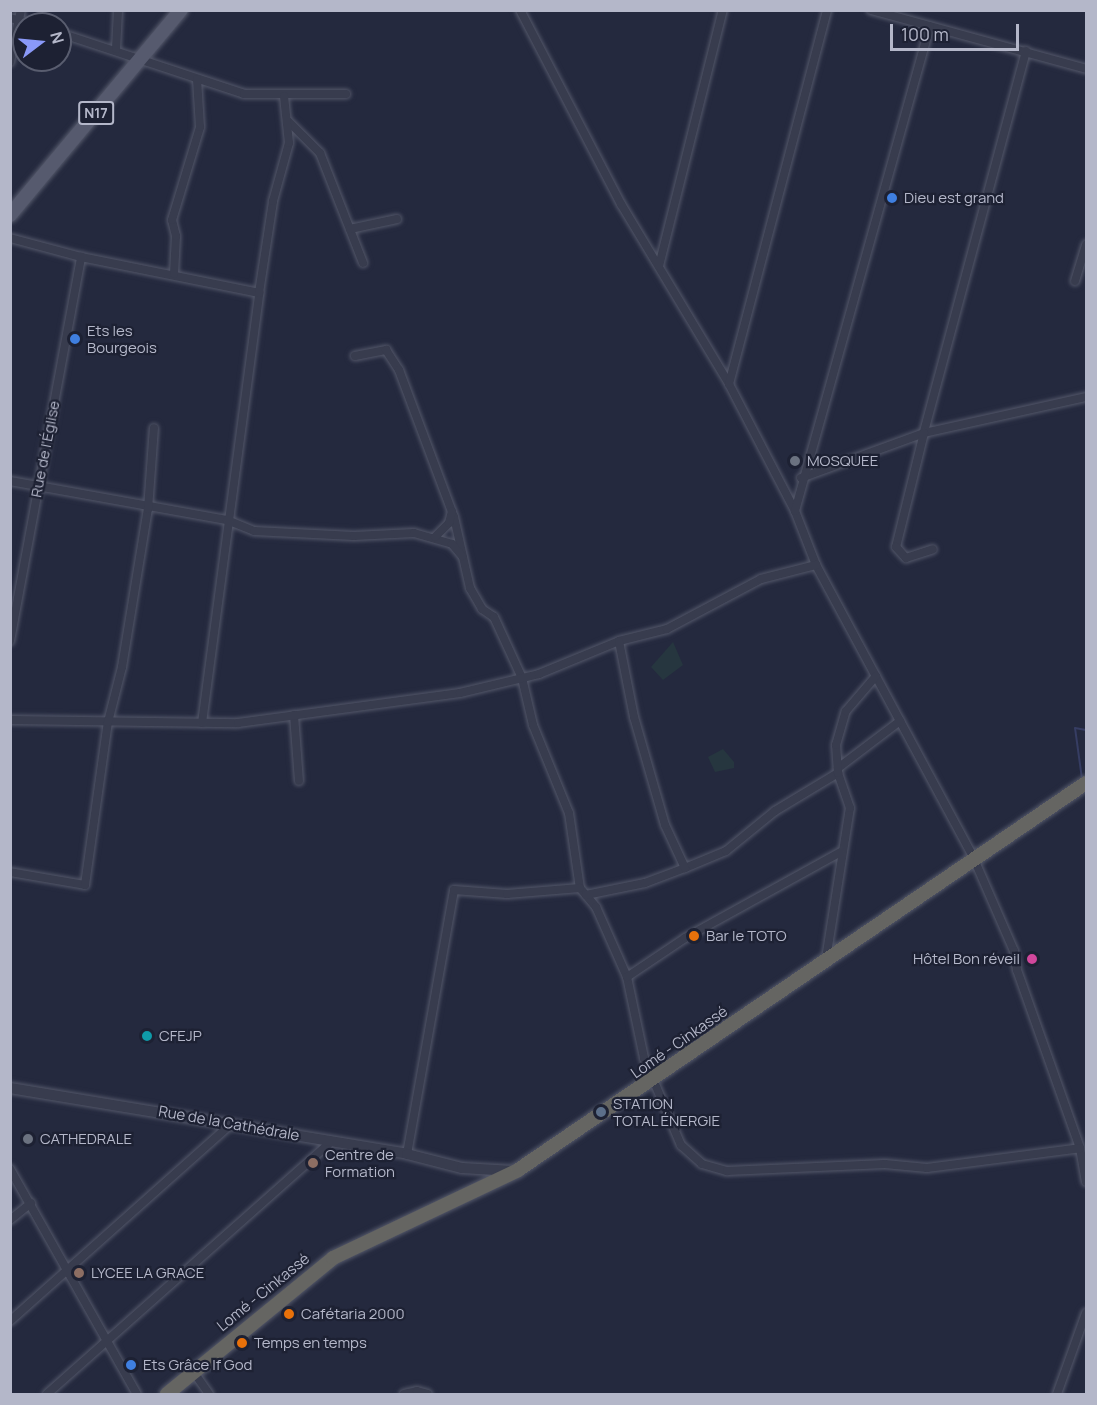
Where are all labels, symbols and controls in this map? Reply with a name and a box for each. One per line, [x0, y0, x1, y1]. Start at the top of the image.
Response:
north arrow [12, 12, 72, 72]
scale bar [893, 12, 1022, 50]
text: 100 m [901, 22, 949, 46]
text: N [45, 29, 70, 46]
road number: N17 [78, 102, 114, 124]
place label: Dieu est grand [904, 189, 1004, 207]
marker: Dieu est grand [885, 191, 899, 205]
place label: Ets les Bourgeois [87, 321, 157, 356]
marker: Ets les Bourgeois [68, 332, 82, 346]
street label: Rue de l'Église [27, 399, 63, 499]
place label: MOSQUEE [807, 452, 878, 470]
marker: MOSQUEE [788, 454, 802, 468]
place label: Bar le TOTO [706, 927, 787, 945]
marker: Bar le TOTO [687, 929, 701, 943]
place label: Hôtel Bon réveil [913, 950, 1020, 968]
marker: Hôtel Bon réveil [1025, 952, 1039, 966]
street label: Lomé - Cinkassé [627, 1002, 731, 1082]
place label: CFEJP [159, 1027, 202, 1045]
marker: CFEJP [140, 1029, 154, 1043]
place label: STATION TOTAL ÉNERGIE [613, 1094, 721, 1129]
street label: Rue de la Cathédrale [157, 1102, 301, 1144]
marker: STATION TOTAL ÉNERGIE [594, 1105, 608, 1119]
place label: CATHEDRALE [40, 1130, 132, 1148]
marker: CATHEDRALE [21, 1132, 35, 1146]
place label: Centre de Formation [325, 1145, 395, 1180]
marker: Centre de Formation [306, 1156, 320, 1170]
street label: Lomé - Cinkassé [213, 1249, 313, 1335]
place label: LYCEE LA GRACE [91, 1264, 204, 1282]
marker: LYCEE LA GRACE [72, 1266, 86, 1280]
place label: Cafétaria 2000 [301, 1305, 405, 1323]
marker: Cafétaria 2000 [282, 1307, 296, 1321]
place label: Temps en temps [254, 1334, 367, 1352]
marker: Temps en temps [235, 1336, 249, 1350]
place label: Ets Grâce If God [143, 1356, 252, 1374]
marker: Ets Grâce If God [124, 1358, 138, 1372]

